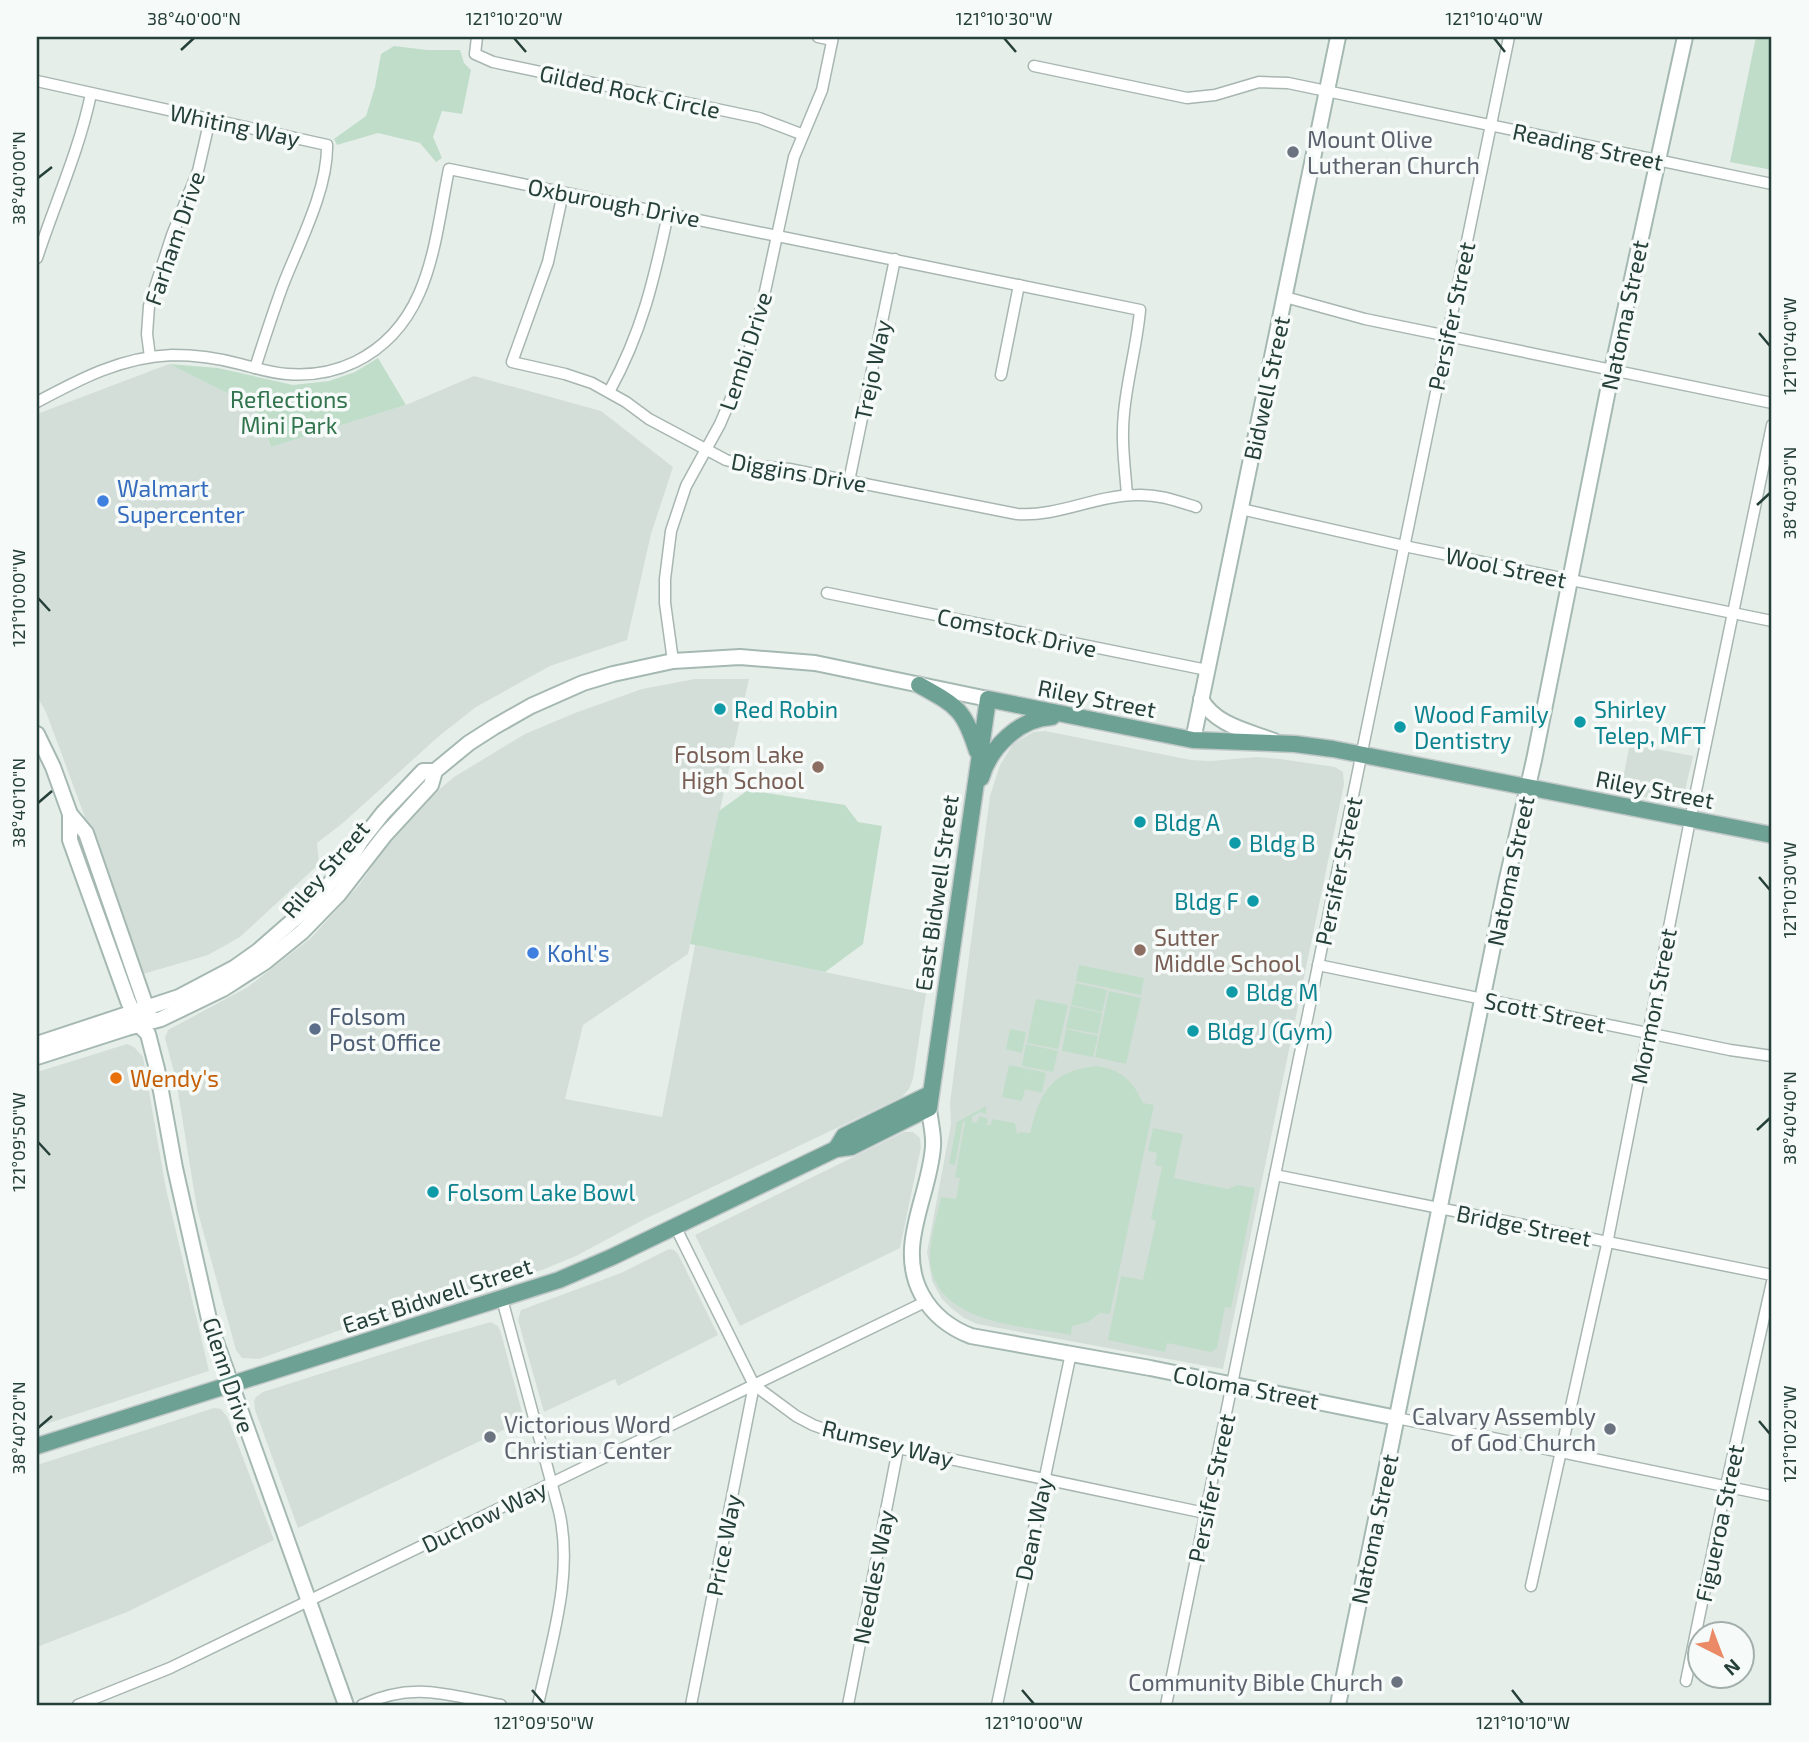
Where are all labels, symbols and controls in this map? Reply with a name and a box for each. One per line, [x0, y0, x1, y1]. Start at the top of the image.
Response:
text: 38°40'00"N [147, 7, 241, 29]
text: 121°10'20"W [465, 7, 563, 29]
text: 121°10'30"W [955, 7, 1053, 29]
text: 121°10'40"W [1445, 7, 1543, 29]
street label: Gilded Rock Circle [537, 58, 723, 124]
street label: Whiting Way [167, 98, 303, 152]
street label: Reading Street [1510, 116, 1666, 176]
place label: Mount Olive Lutheran Church [1307, 125, 1480, 179]
text: 38°40'00"N [7, 131, 29, 225]
marker: Mount Olive Lutheran Church [1285, 144, 1301, 160]
street label: Farham Drive [138, 167, 210, 309]
street label: Oxburough Drive [526, 172, 702, 232]
street label: Natoma Street [1594, 237, 1654, 392]
street label: Persifer Street [1422, 239, 1480, 393]
street label: Lembi Drive [713, 288, 777, 414]
text: 121°10'40"W [1778, 297, 1800, 395]
street label: Bidwell Street [1237, 313, 1295, 463]
street label: Trejo Way [848, 317, 896, 423]
park label: Reflections Mini Park [230, 385, 348, 439]
street label: Diggins Drive [729, 446, 869, 498]
text: 38°40'30"N [1778, 446, 1800, 540]
place label: Walmart Supercenter [117, 474, 245, 528]
marker: Walmart Supercenter [95, 493, 111, 509]
street label: Wool Street [1443, 541, 1569, 594]
text: 121°10'00"W [7, 549, 29, 647]
street label: Comstock Drive [935, 601, 1099, 663]
street label: Riley Street [1036, 673, 1159, 723]
place label: Red Robin [734, 695, 838, 723]
place label: Shirley Telep, MFT [1594, 695, 1706, 749]
place label: Wood Family Dentistry [1414, 700, 1549, 754]
marker: Red Robin [712, 701, 728, 717]
marker: Shirley Telep, MFT [1572, 714, 1588, 730]
marker: Wood Family Dentistry [1392, 719, 1408, 735]
place label: Folsom Lake High School [674, 740, 804, 794]
text: 38°40'10"N [7, 758, 29, 848]
marker: Folsom Lake High School [810, 759, 826, 775]
street label: Riley Street [1594, 764, 1717, 814]
street label: East Bidwell Street [908, 793, 964, 993]
street label: Natoma Street [1480, 793, 1540, 948]
street label: Persifer Street [1309, 794, 1367, 948]
place label: Bldg A [1154, 808, 1221, 836]
street label: Riley Street [275, 814, 375, 923]
marker: Bldg A [1132, 814, 1148, 830]
place label: Bldg B [1249, 829, 1316, 857]
marker: Bldg B [1227, 835, 1243, 851]
text: 121°10'30"W [1778, 841, 1800, 939]
place label: Bldg F [1174, 887, 1239, 915]
marker: Bldg F [1245, 893, 1261, 909]
place label: Sutter Middle School [1154, 923, 1301, 977]
street label: Mormon Street [1624, 926, 1682, 1086]
place label: Kohl's [547, 939, 610, 967]
marker: Sutter Middle School [1132, 942, 1148, 958]
marker: Kohl's [525, 945, 541, 961]
place label: Bldg M [1246, 978, 1318, 1006]
marker: Bldg M [1224, 984, 1240, 1000]
street label: Scott Street [1482, 985, 1609, 1039]
place label: Folsom Post Office [329, 1002, 441, 1056]
place label: Bldg J (Gym) [1207, 1017, 1333, 1045]
marker: Folsom Post Office [307, 1021, 323, 1037]
marker: Bldg J (Gym) [1185, 1023, 1201, 1039]
place label: Wendy's [130, 1064, 219, 1092]
marker: Wendy's [108, 1070, 124, 1086]
text: 38°40'40"N [1778, 1071, 1800, 1165]
text: 121°09'50"W [7, 1092, 29, 1192]
place label: Folsom Lake Bowl [447, 1178, 635, 1206]
marker: Folsom Lake Bowl [425, 1184, 441, 1200]
street label: Bridge Street [1454, 1198, 1594, 1252]
street label: East Bidwell Street [339, 1251, 536, 1339]
street label: Glenn Drive [197, 1314, 261, 1436]
street label: Coloma Street [1171, 1359, 1321, 1415]
text: 38°40'20"N [7, 1381, 29, 1475]
text: 121°10'20"W [1778, 1385, 1800, 1483]
place label: Calvary Assembly of God Church [1412, 1402, 1596, 1456]
place label: Victorious Word Christian Center [504, 1410, 672, 1464]
street label: Persifer Street [1182, 1411, 1240, 1565]
street label: Rumsey Way [819, 1413, 957, 1473]
marker: Calvary Assembly of God Church [1602, 1421, 1618, 1437]
marker: Victorious Word Christian Center [482, 1429, 498, 1445]
street label: Figueroa Street [1689, 1442, 1749, 1604]
street label: Natoma Street [1344, 1451, 1404, 1606]
street label: Duchow Way [417, 1474, 551, 1558]
street label: Dean Way [1008, 1475, 1058, 1583]
street label: Price Way [699, 1492, 747, 1598]
street label: Needles Way [846, 1508, 900, 1646]
north arrow [1686, 1620, 1756, 1690]
text: N [1720, 1655, 1746, 1681]
place label: Community Bible Church [1128, 1668, 1383, 1696]
marker: Community Bible Church [1389, 1674, 1405, 1690]
text: 121°09'50"W [494, 1711, 594, 1733]
text: 121°10'00"W [985, 1711, 1083, 1733]
text: 121°10'10"W [1476, 1711, 1570, 1733]

